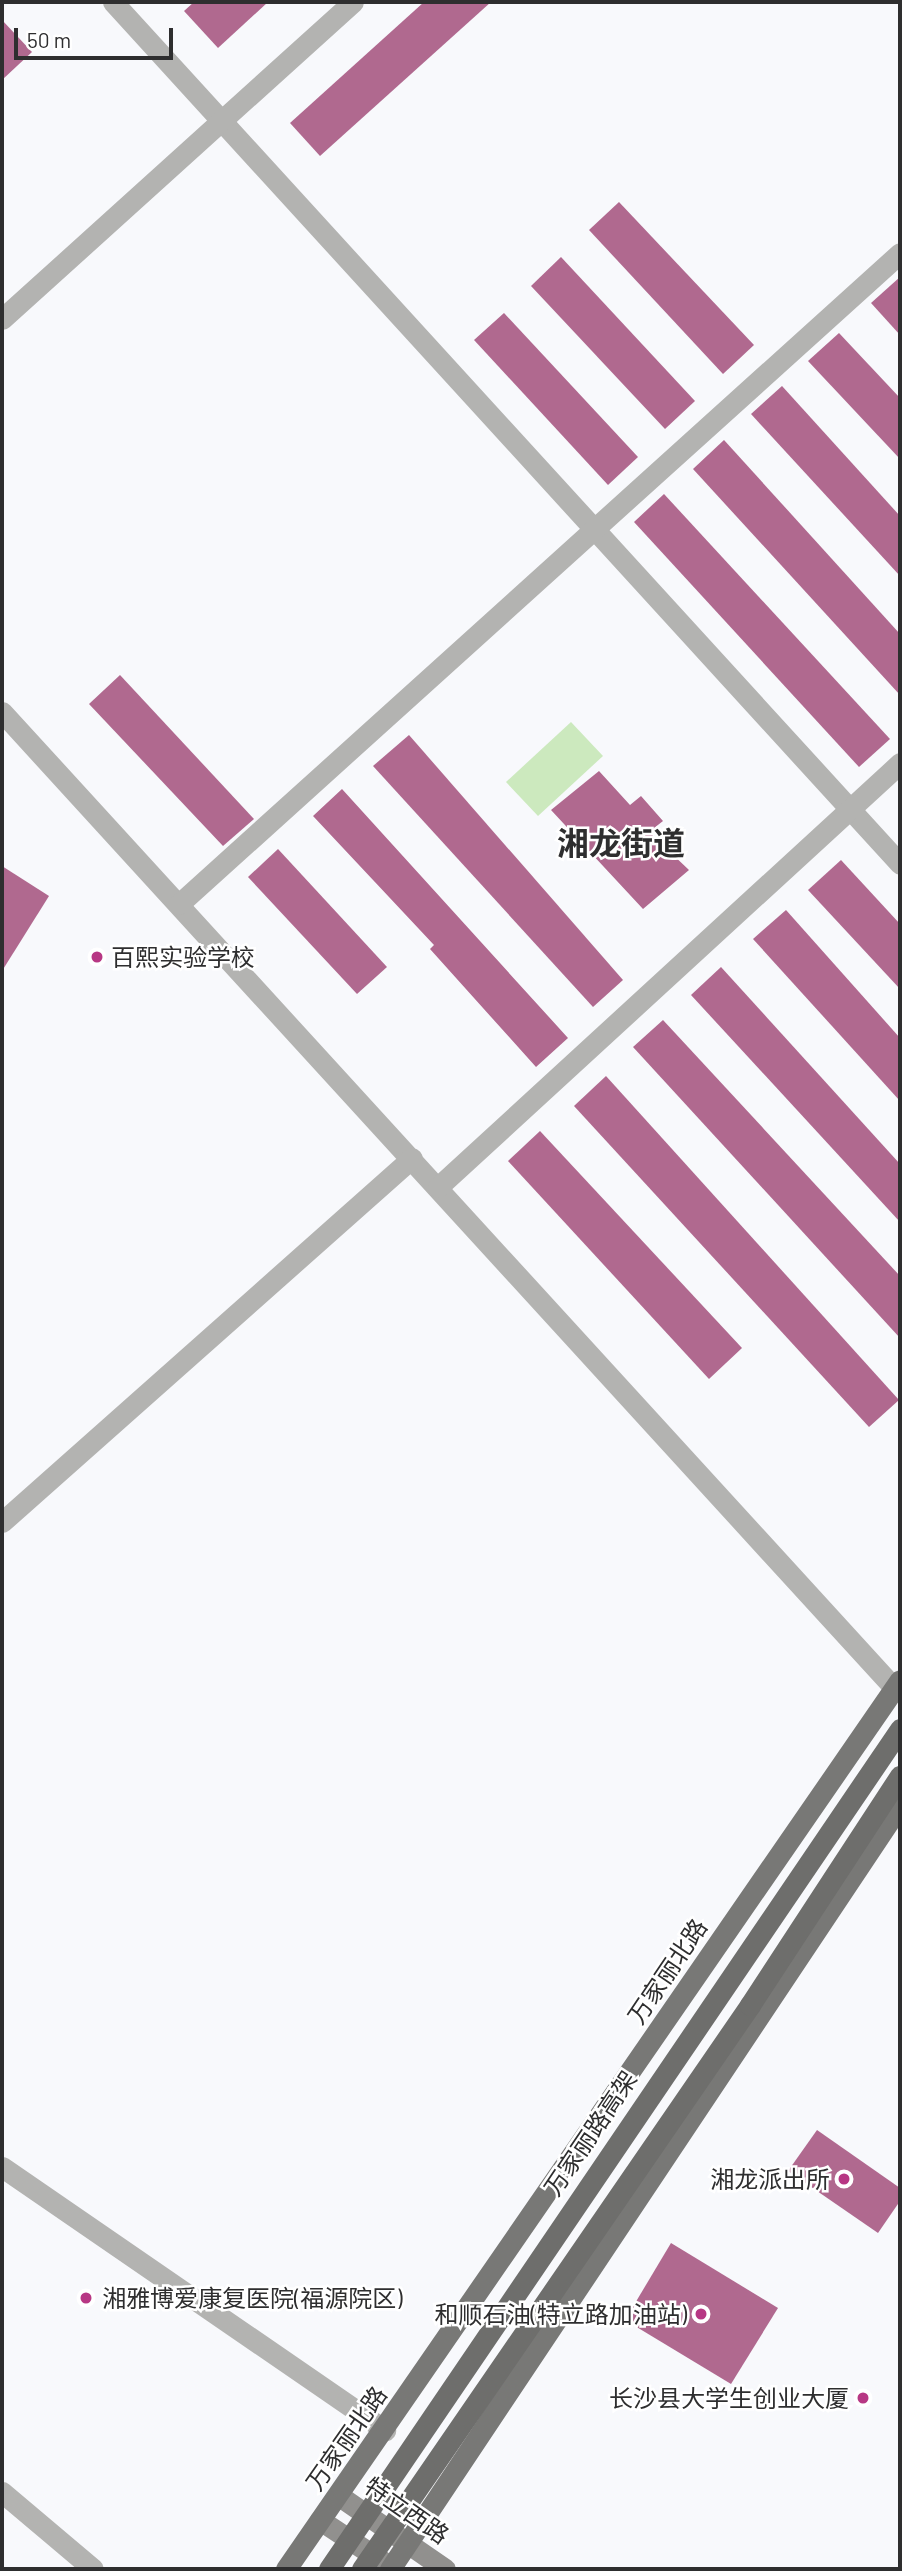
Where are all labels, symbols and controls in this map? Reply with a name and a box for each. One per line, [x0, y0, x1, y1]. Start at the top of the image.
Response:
scale bar [18, 14, 177, 58]
text: 50 m [27, 27, 71, 52]
district label: 湘龙街道 [557, 823, 685, 861]
place label: 百熙实验学校 [111, 943, 255, 971]
marker: 百熙实验学校 [89, 949, 105, 965]
street label: 万家丽北路 [622, 1913, 712, 2029]
street label: 万家丽路高架 [538, 2065, 642, 2201]
place label: 湘龙派出所 [710, 2165, 830, 2193]
marker: 湘龙派出所 [836, 2171, 852, 2187]
place label: 湘雅博爱康复医院(福源院区) [102, 2284, 403, 2312]
marker: 湘雅博爱康复医院(福源院区) [76, 2288, 96, 2308]
place label: 和顺石油(特立路加油站) [434, 2300, 687, 2328]
marker: 和顺石油(特立路加油站) [693, 2306, 709, 2322]
street label: 万家丽北路 [300, 2381, 392, 2495]
place label: 长沙县大学生创业大厦 [609, 2384, 849, 2412]
marker: 长沙县大学生创业大厦 [855, 2390, 871, 2406]
street label: 特立西路 [359, 2471, 455, 2549]

